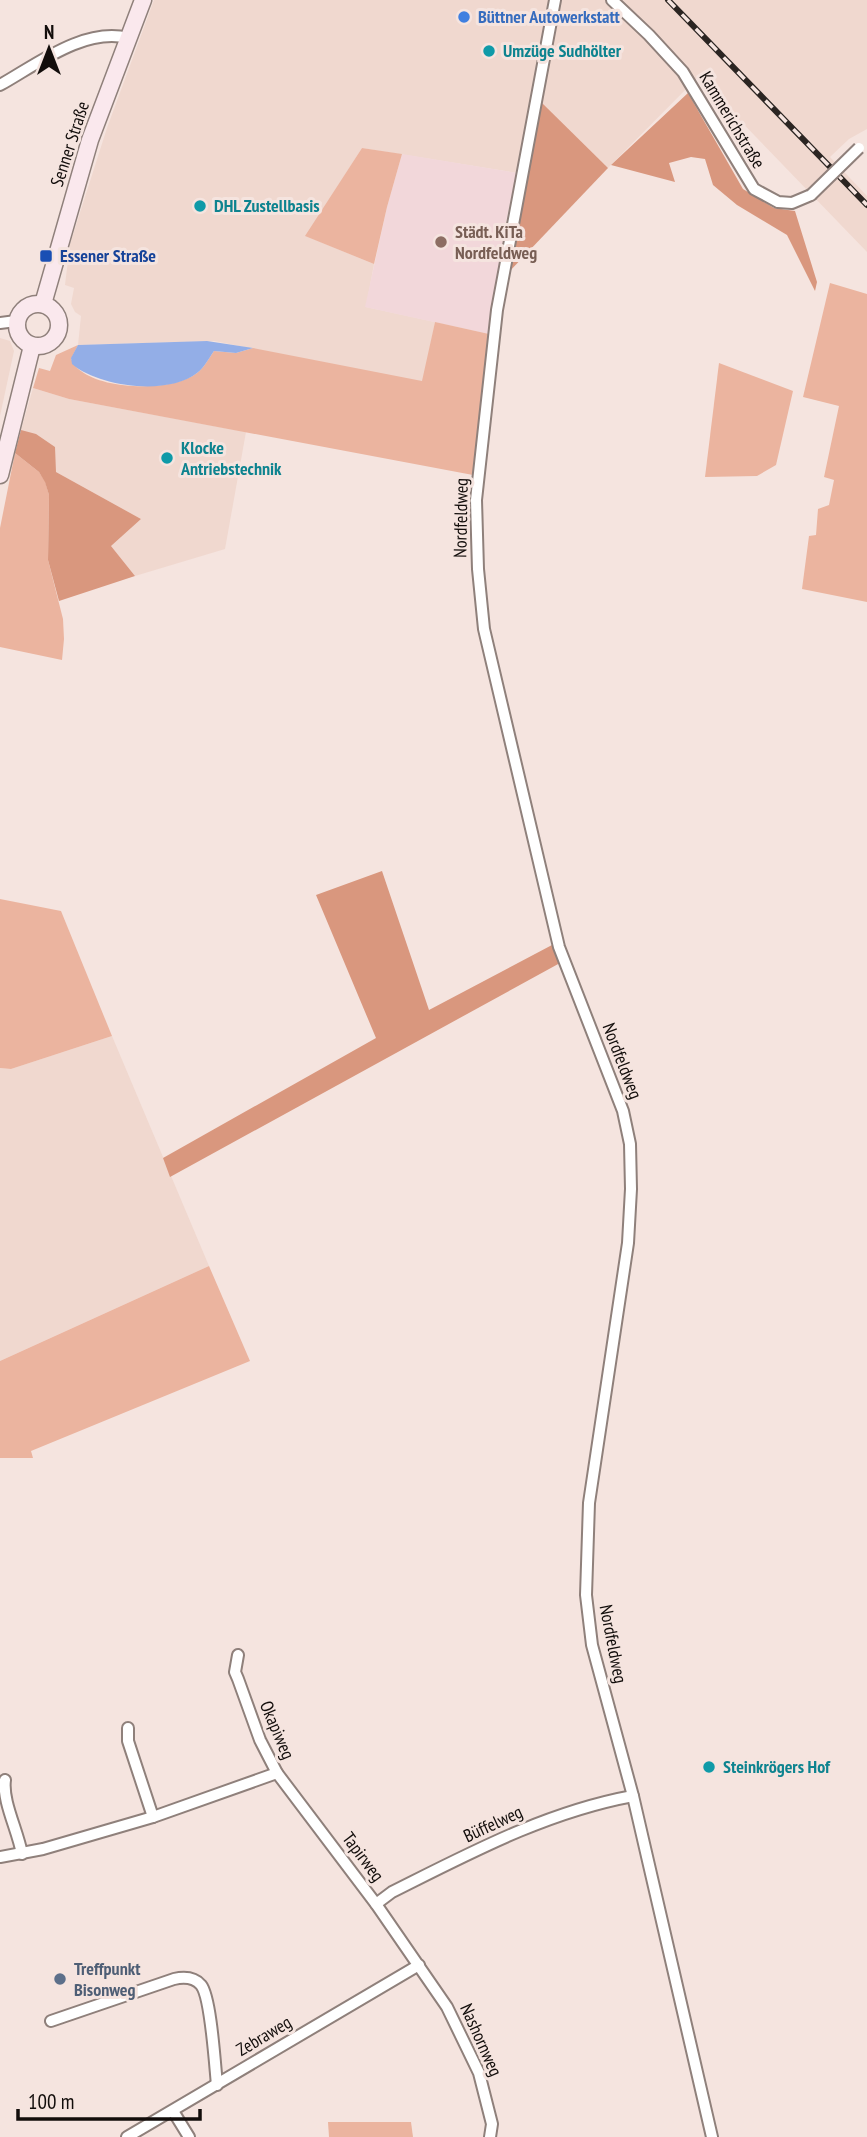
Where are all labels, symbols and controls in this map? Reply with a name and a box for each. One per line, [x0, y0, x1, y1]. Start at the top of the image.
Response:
place label: Büttner Autowerkstatt [478, 5, 621, 28]
marker: Büttner Autowerkstatt [456, 9, 472, 25]
north arrow [14, 14, 84, 84]
text: N [44, 20, 54, 44]
place label: Umzüge Sudhölter [503, 39, 622, 62]
marker: Umzüge Sudhölter [481, 43, 497, 59]
street label: Kammerichstraße [694, 67, 770, 172]
street label: Senner Straße [45, 98, 94, 189]
place label: DHL Zustellbasis [214, 194, 320, 217]
marker: DHL Zustellbasis [192, 198, 208, 214]
place label: Städt. KiTa Nordfeldweg [455, 220, 537, 264]
marker: Städt. KiTa Nordfeldweg [433, 234, 449, 250]
place label: Essener Straße [60, 244, 156, 267]
marker: Essener Straße [38, 248, 54, 264]
place label: Klocke Antriebstechnik [180, 436, 282, 480]
marker: Klocke Antriebstechnik [159, 450, 175, 466]
street label: Nordfeldweg [448, 478, 473, 558]
street label: Nordfeldweg [597, 1020, 647, 1102]
street label: Nordfeldweg [595, 1603, 632, 1685]
street label: Okapiweg [255, 1697, 300, 1763]
place label: Steinkrögers Hof [723, 1755, 831, 1778]
marker: Steinkrögers Hof [701, 1759, 717, 1775]
street label: Büffelweg [460, 1800, 526, 1847]
street label: Tapirweg [337, 1827, 389, 1886]
place label: Treffpunkt Bisonweg [74, 1957, 141, 2001]
marker: Treffpunkt Bisonweg [52, 1971, 68, 1987]
street label: Nashornweg [455, 2000, 508, 2080]
street label: Zebraweg [232, 2010, 295, 2061]
scale bar [18, 2078, 200, 2122]
text: 100 m [28, 2088, 74, 2115]

